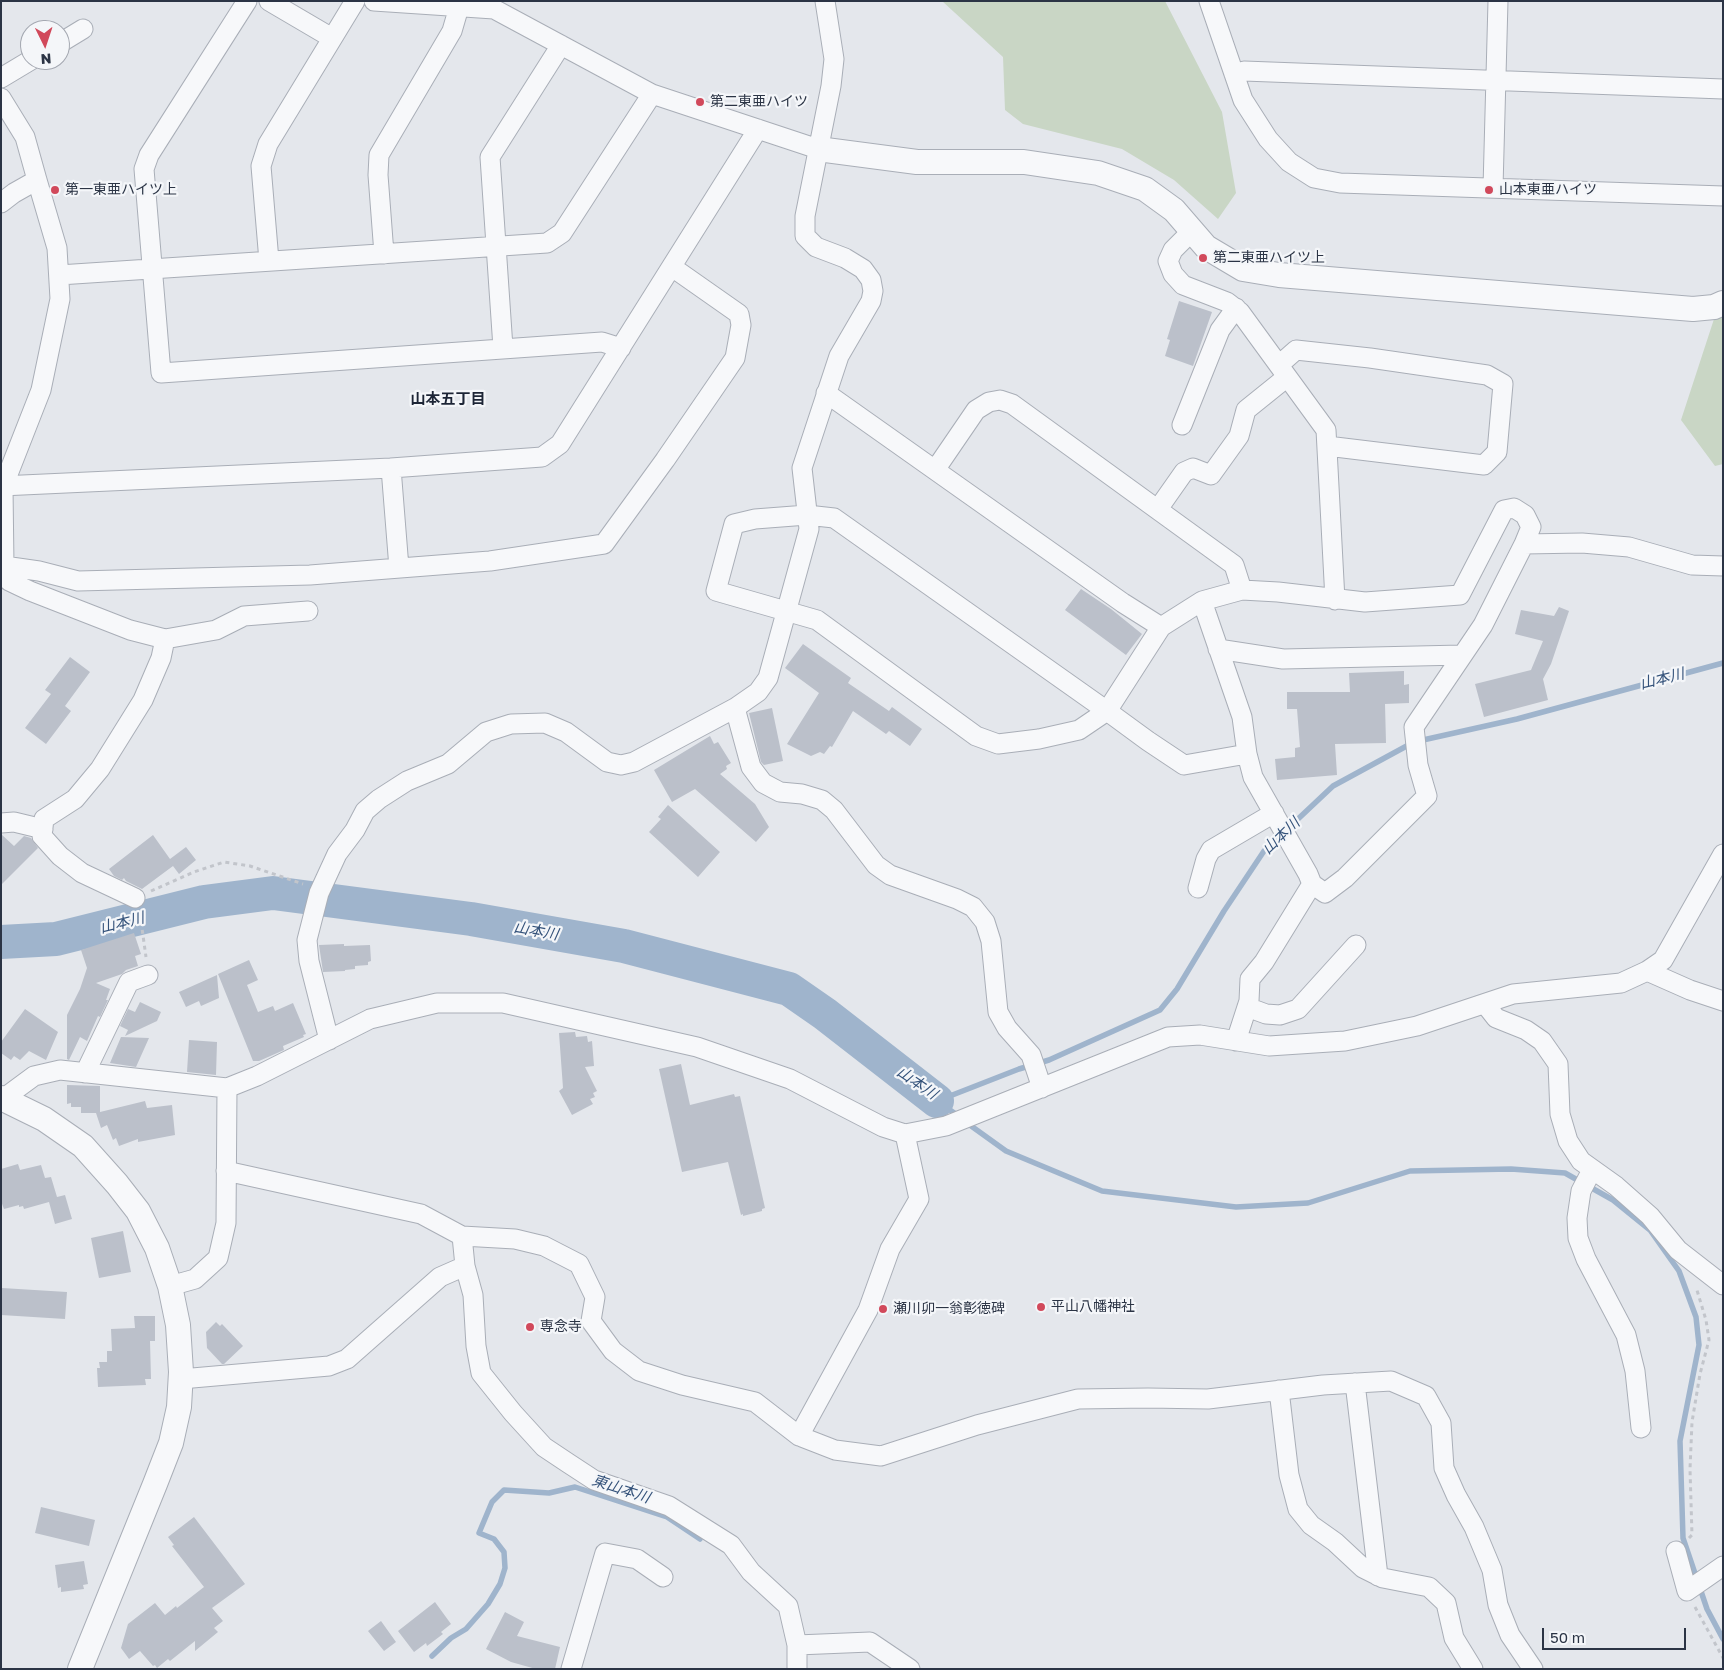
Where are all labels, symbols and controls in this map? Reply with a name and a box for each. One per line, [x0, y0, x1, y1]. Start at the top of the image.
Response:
north arrow [20, 20, 70, 70]
text: N [40, 51, 52, 68]
place label: 第二東亜ハイツ [710, 94, 808, 110]
marker: 第二東亜ハイツ [694, 96, 706, 108]
place label: 第一東亜ハイツ上 [65, 182, 177, 198]
place label: 山本東亜ハイツ [1499, 182, 1597, 198]
marker: 第一東亜ハイツ上 [49, 184, 61, 196]
marker: 山本東亜ハイツ [1483, 184, 1495, 196]
place label: 第二東亜ハイツ上 [1213, 250, 1325, 266]
marker: 第二東亜ハイツ上 [1197, 252, 1209, 264]
district label: 山本五丁目 [411, 390, 485, 408]
water label: 山本川 [1638, 665, 1686, 693]
water label: 山本川 [1259, 814, 1303, 858]
water label: 山本川 [98, 909, 146, 937]
water label: 山本川 [512, 918, 560, 944]
water label: 山本川 [893, 1063, 941, 1103]
place label: 平山八幡神社 [1051, 1299, 1135, 1315]
place label: 瀬川卯一翁彰徳碑 [893, 1301, 1005, 1317]
marker: 平山八幡神社 [1035, 1301, 1047, 1313]
marker: 瀬川卯一翁彰徳碑 [877, 1303, 889, 1315]
place label: 専念寺 [540, 1319, 582, 1335]
marker: 専念寺 [524, 1321, 536, 1333]
water label: 東山本川 [590, 1471, 652, 1507]
scale bar [1544, 1618, 1688, 1650]
text: 50 m [1550, 1628, 1585, 1646]

